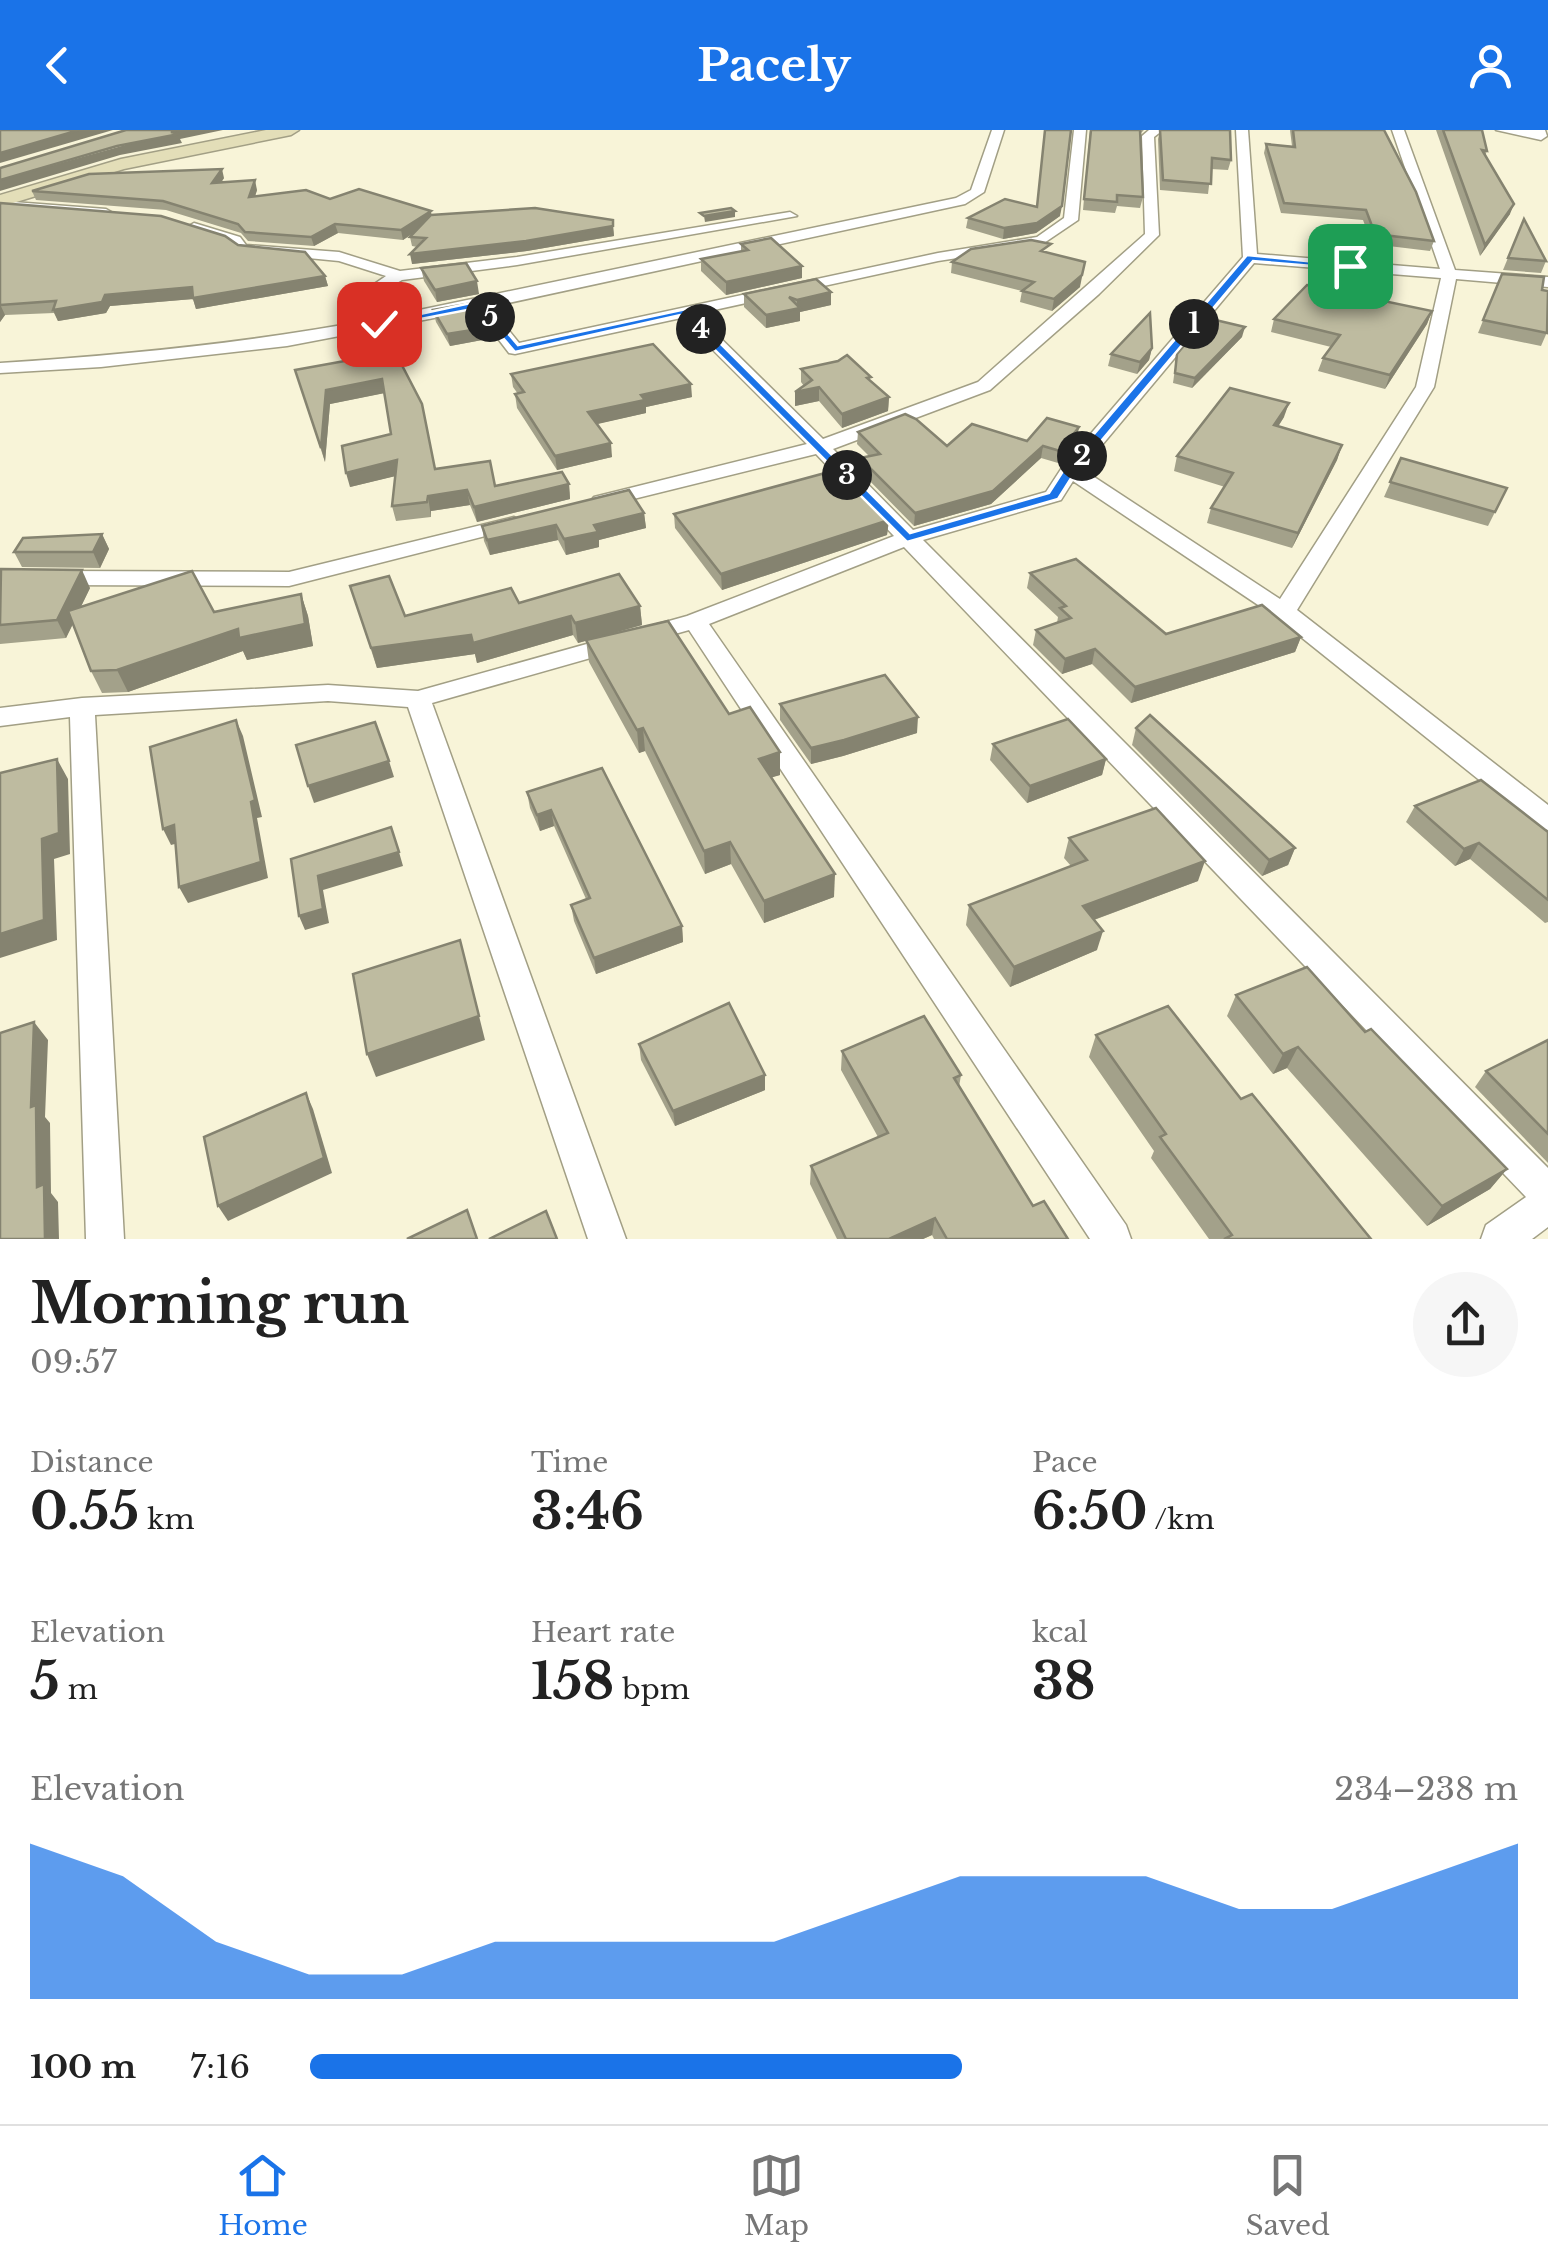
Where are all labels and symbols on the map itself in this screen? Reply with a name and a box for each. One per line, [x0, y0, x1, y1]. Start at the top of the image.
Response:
pin [1308, 224, 1393, 309]
pin [337, 282, 422, 367]
pin: 5 [465, 292, 515, 342]
pin: 1 [1169, 299, 1219, 349]
pin: 4 [676, 304, 726, 354]
pin: 2 [1057, 431, 1107, 481]
pin: 3 [822, 450, 872, 500]

